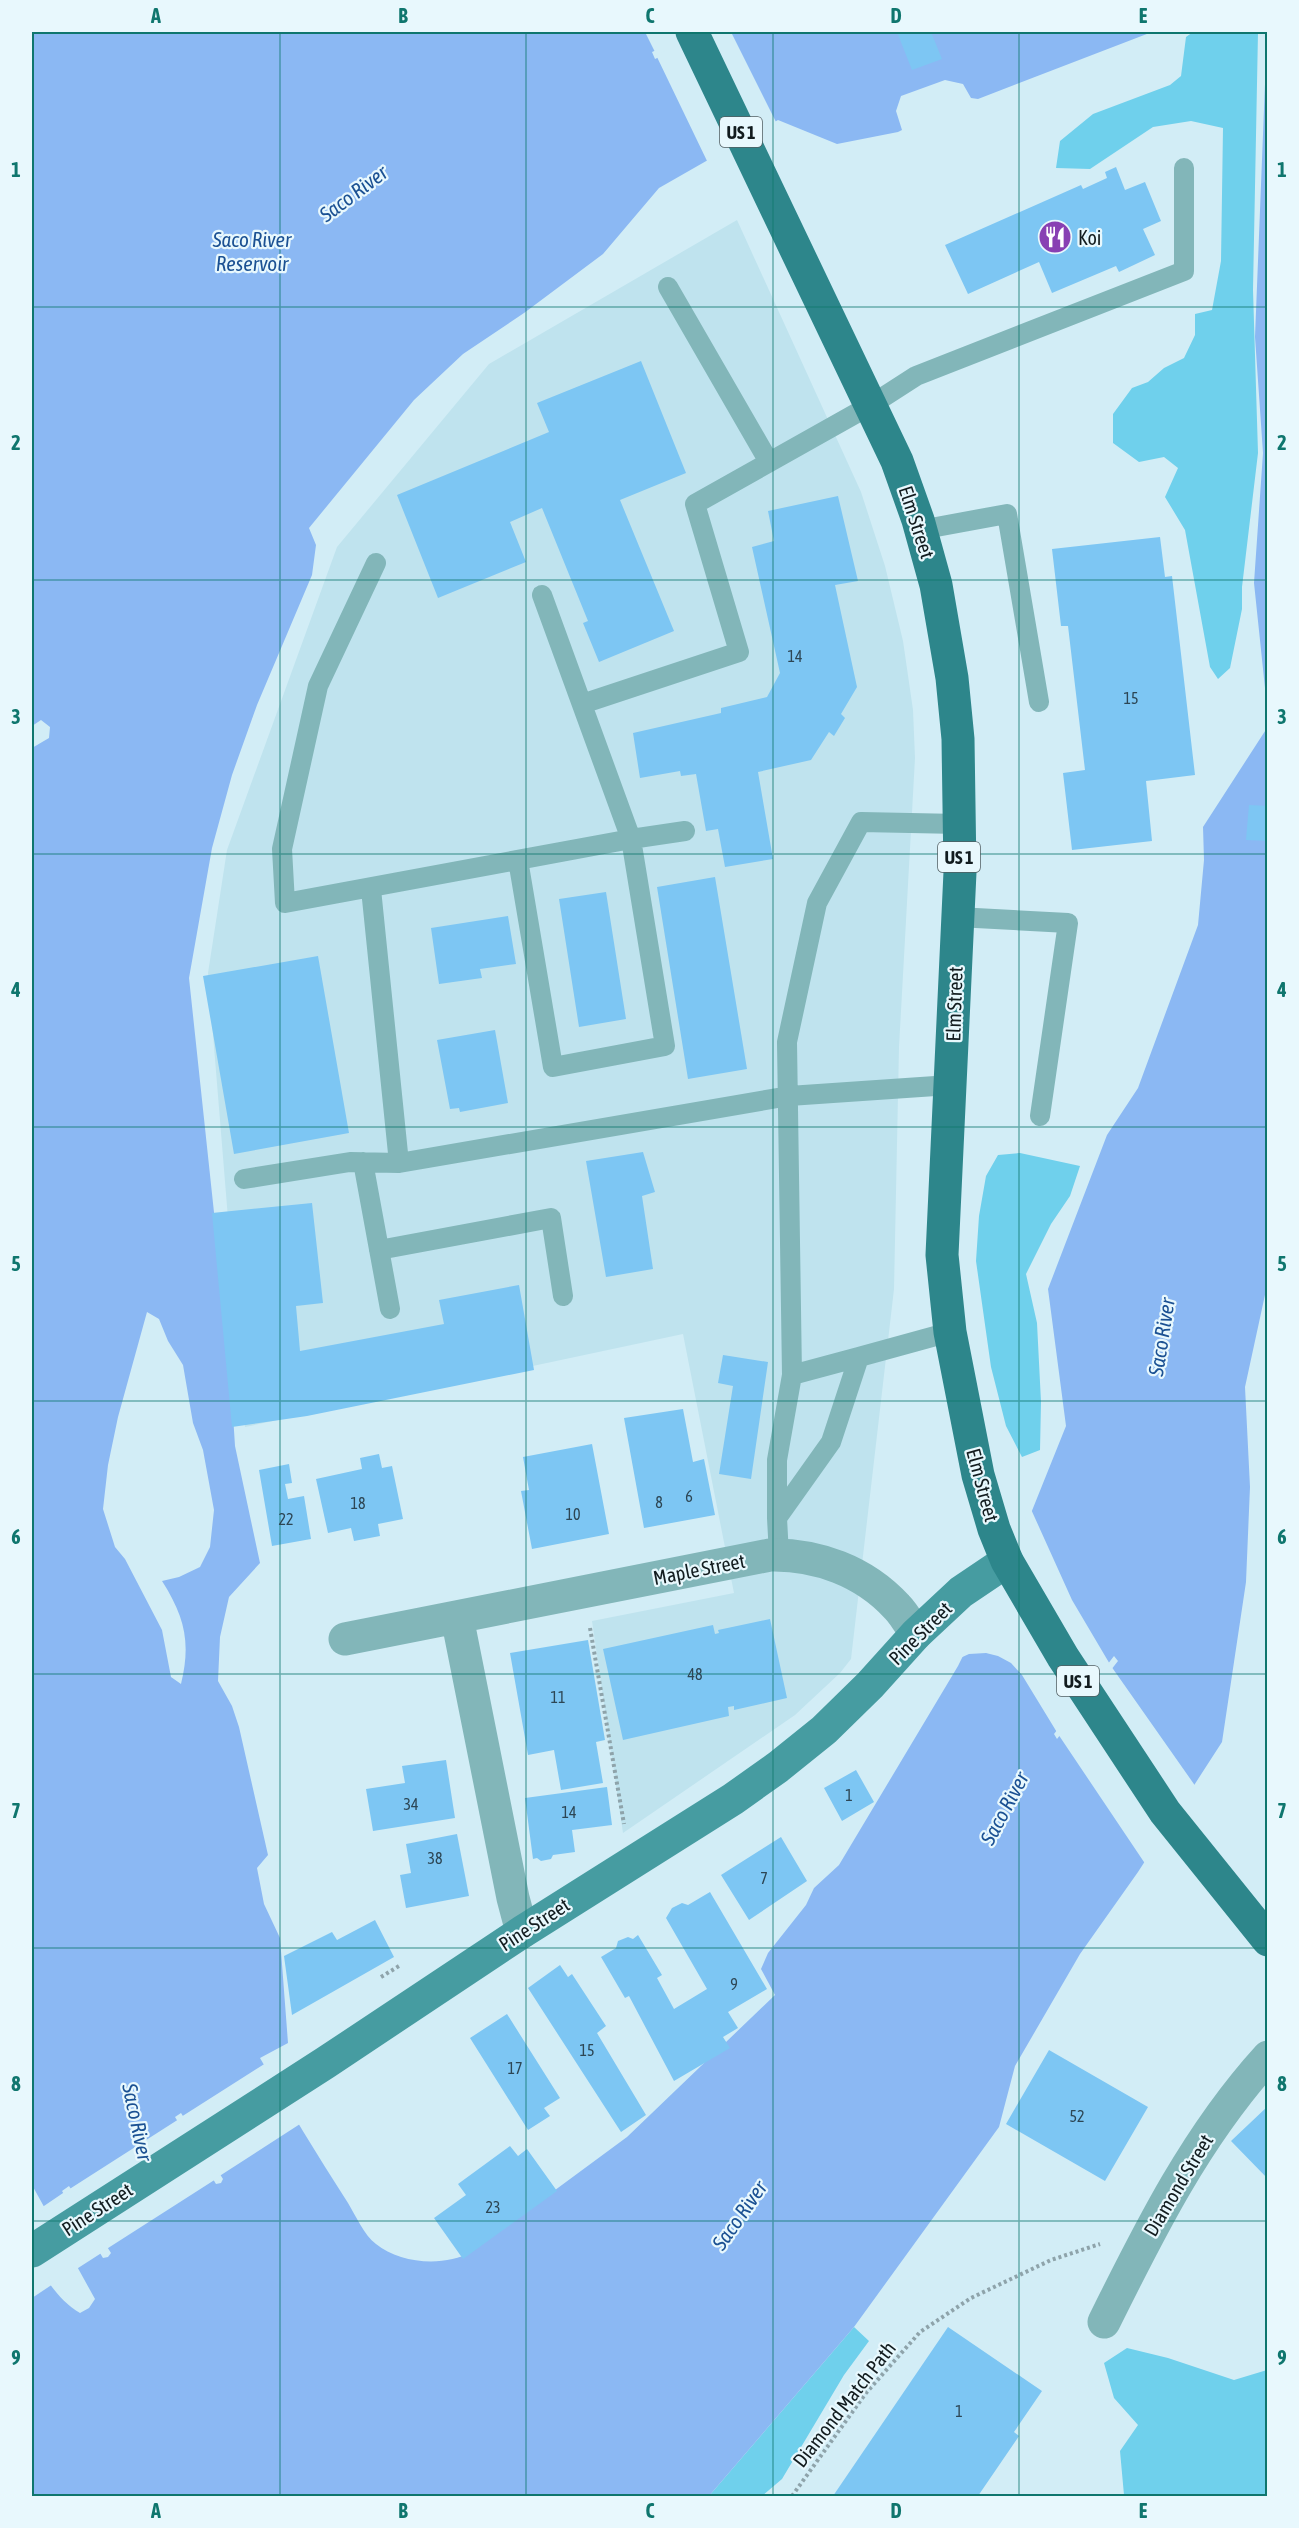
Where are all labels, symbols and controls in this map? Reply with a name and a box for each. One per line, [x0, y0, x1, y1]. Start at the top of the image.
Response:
text: A [150, 4, 161, 27]
text: B [398, 4, 408, 27]
text: C [646, 4, 655, 27]
text: D [890, 4, 902, 27]
text: E [1139, 4, 1148, 27]
road number: US 1 [720, 117, 762, 147]
text: 1 [11, 158, 21, 181]
text: 1 [1277, 158, 1287, 181]
water label: Saco River [314, 159, 392, 227]
restaurant icon: Koi [1037, 219, 1073, 255]
place label: Koi [1078, 226, 1101, 249]
water label: Saco River Reservoir [212, 227, 292, 275]
text: 2 [11, 431, 21, 454]
text: 2 [1277, 431, 1287, 454]
street label: Elm Street [894, 483, 940, 561]
house number: 14 [787, 647, 803, 665]
house number: 15 [1123, 689, 1139, 707]
text: 3 [11, 705, 21, 728]
text: 3 [1277, 705, 1287, 728]
road number: US 1 [938, 842, 980, 872]
street label: Elm Street [941, 966, 967, 1042]
text: 4 [10, 978, 21, 1001]
text: 4 [1276, 978, 1287, 1001]
text: 5 [11, 1252, 21, 1275]
text: 5 [1277, 1252, 1287, 1275]
water label: Saco River [1143, 1296, 1179, 1379]
street label: Elm Street [962, 1446, 1004, 1524]
house number: 6 [685, 1487, 693, 1505]
house number: 8 [655, 1493, 663, 1511]
house number: 18 [350, 1494, 366, 1512]
house number: 10 [565, 1505, 581, 1523]
house number: 22 [278, 1510, 294, 1528]
text: 6 [11, 1525, 21, 1548]
text: 6 [1277, 1525, 1287, 1548]
street label: Maple Street [651, 1549, 747, 1589]
street label: Pine Street [884, 1597, 956, 1669]
house number: 48 [687, 1665, 703, 1683]
road number: US 1 [1057, 1666, 1099, 1696]
house number: 11 [550, 1688, 566, 1706]
water label: Saco River [974, 1767, 1033, 1849]
house number: 1 [845, 1786, 853, 1804]
house number: 34 [403, 1795, 419, 1813]
text: 7 [11, 1799, 21, 1822]
text: 7 [1277, 1799, 1287, 1822]
house number: 14 [561, 1803, 577, 1821]
house number: 38 [427, 1849, 443, 1867]
house number: 7 [760, 1869, 768, 1887]
street label: Pine Street [494, 1893, 574, 1955]
house number: 9 [730, 1975, 738, 1993]
house number: 15 [579, 2041, 595, 2059]
house number: 17 [507, 2059, 523, 2077]
text: 8 [11, 2072, 21, 2095]
text: 8 [1277, 2072, 1287, 2095]
water label: Saco River [118, 2080, 158, 2164]
house number: 52 [1069, 2107, 1085, 2125]
street label: Diamond Street [1139, 2130, 1218, 2240]
water label: Saco River [706, 2175, 772, 2255]
street label: Pine Street [57, 2178, 137, 2240]
house number: 23 [485, 2198, 501, 2216]
street label: Diamond Match Path [788, 2337, 900, 2471]
text: 9 [11, 2346, 21, 2369]
text: 9 [1277, 2346, 1287, 2369]
house number: 1 [955, 2402, 963, 2420]
text: A [150, 2499, 161, 2522]
text: B [398, 2499, 408, 2522]
text: C [646, 2499, 655, 2522]
text: D [890, 2499, 902, 2522]
text: E [1139, 2499, 1148, 2522]

